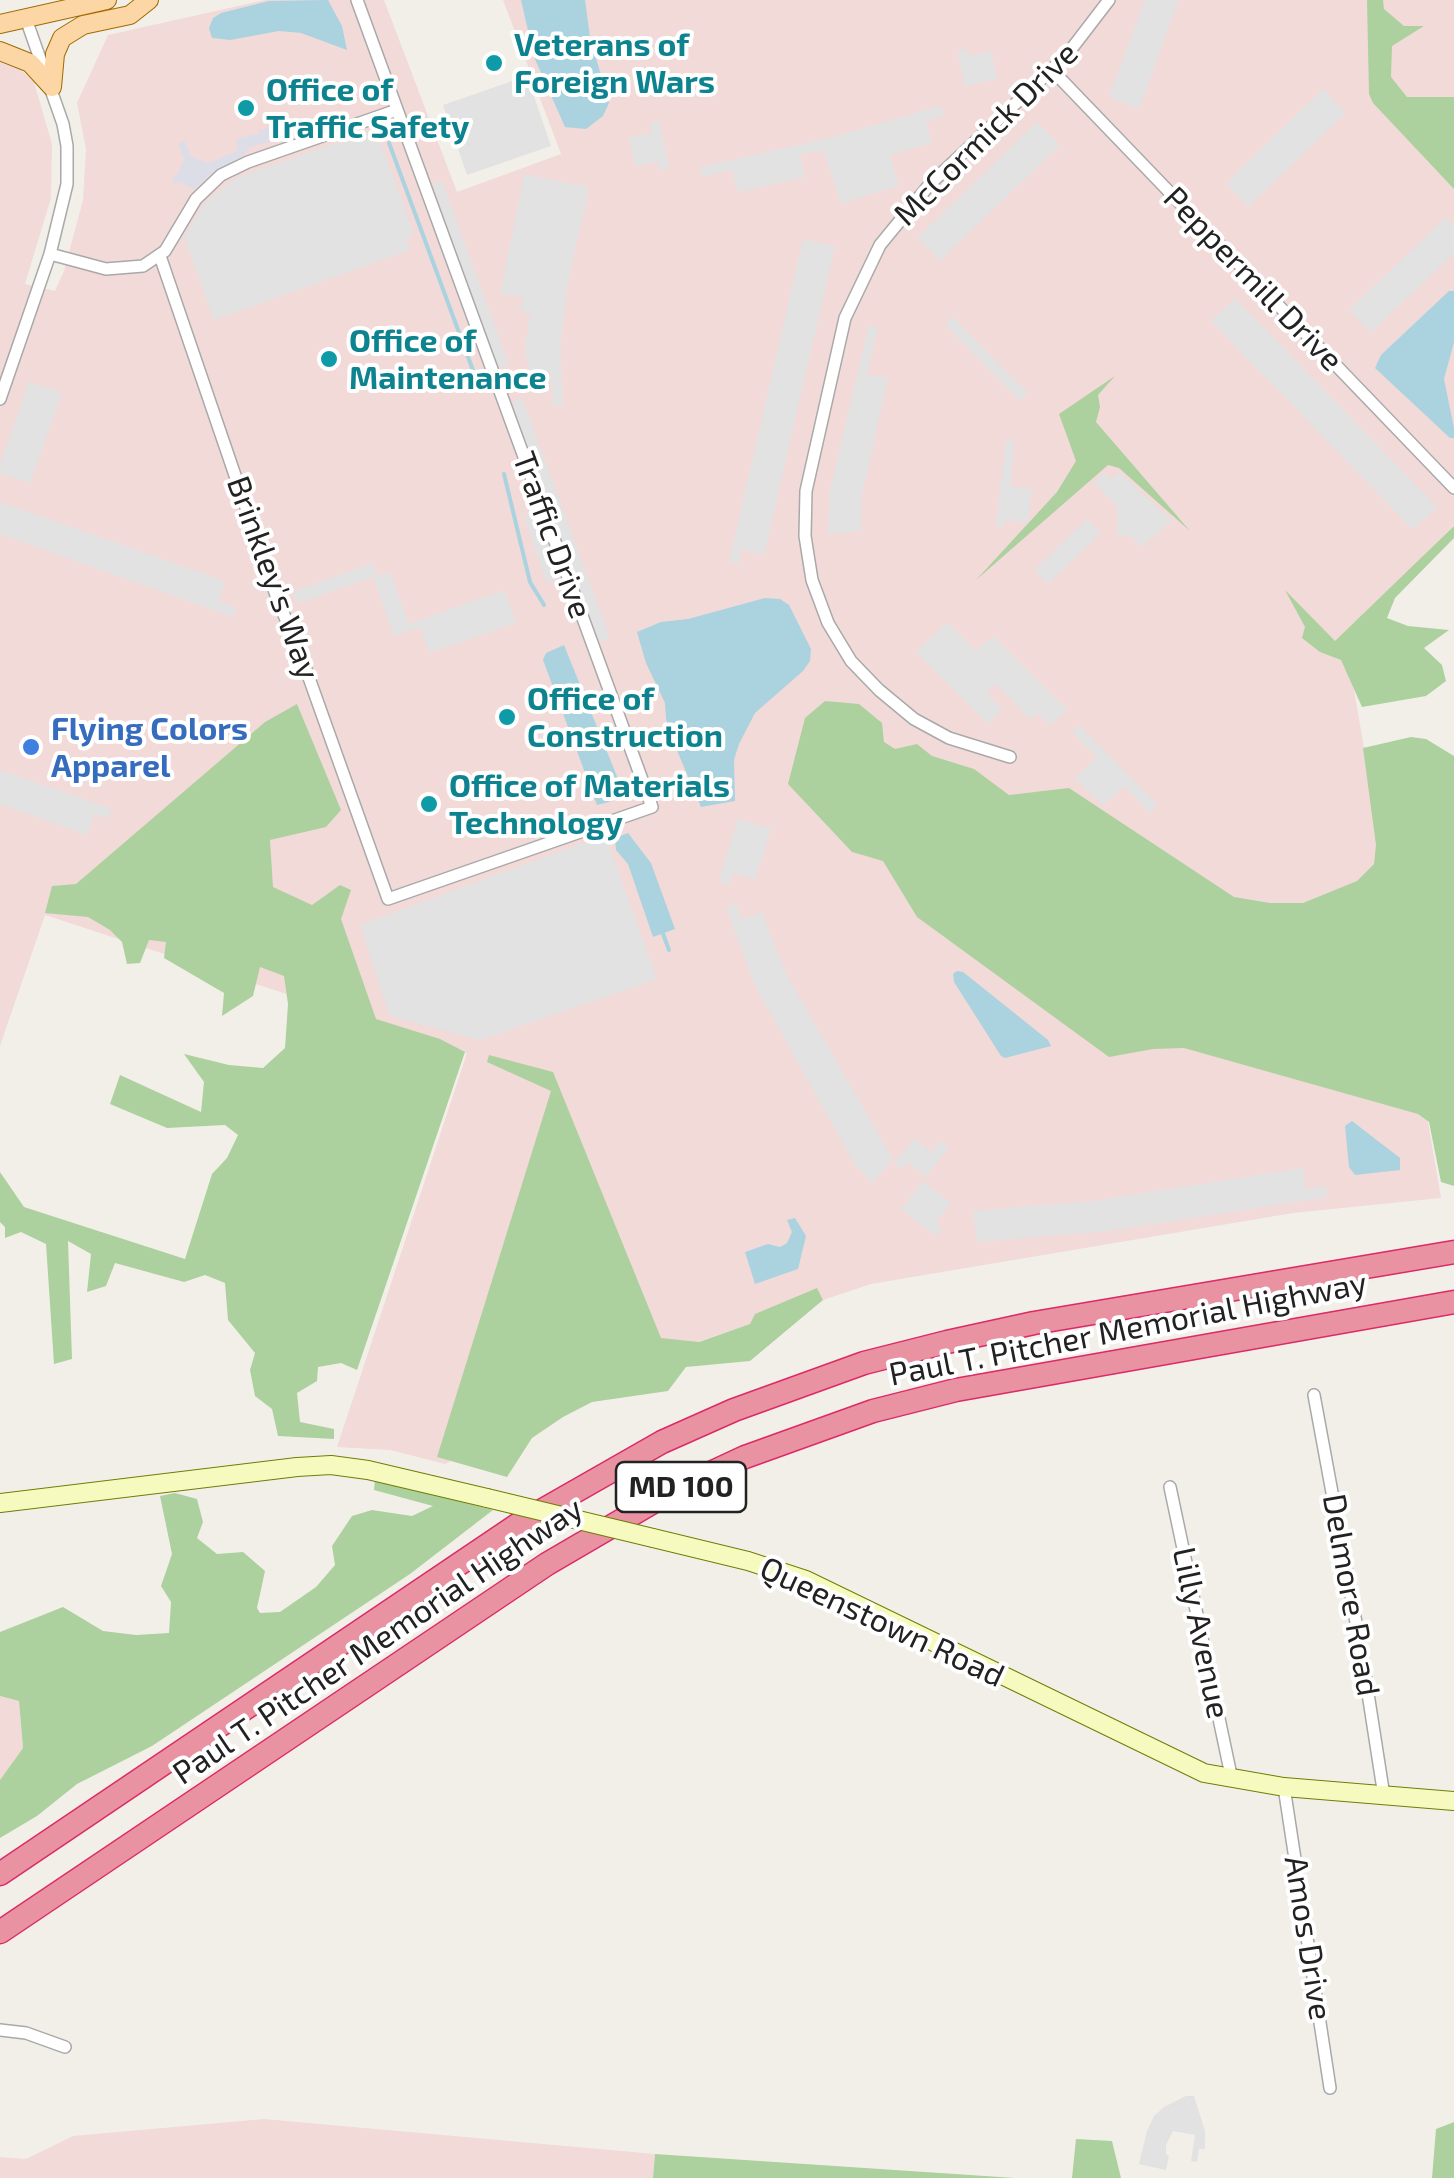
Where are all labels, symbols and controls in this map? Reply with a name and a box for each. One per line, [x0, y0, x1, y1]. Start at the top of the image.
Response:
place label: Veterans of Foreign Wars [514, 26, 715, 101]
street label: McCormick Drive [886, 34, 1086, 234]
marker: Veterans of Foreign Wars [483, 52, 505, 74]
place label: Office of Traffic Safety [266, 71, 469, 146]
marker: Office of Traffic Safety [235, 97, 257, 119]
street label: Peppermill Drive [1155, 179, 1351, 379]
place label: Office of Maintenance [349, 322, 547, 397]
marker: Office of Maintenance [318, 348, 340, 370]
street label: Traffic Drive [504, 446, 600, 624]
street label: Brinkley's Way [218, 471, 328, 685]
place label: Office of Construction [527, 680, 723, 755]
marker: Office of Construction [496, 706, 518, 728]
place label: Flying Colors Apparel [51, 710, 248, 785]
marker: Flying Colors Apparel [20, 736, 42, 758]
place label: Office of Materials Technology [449, 767, 730, 842]
marker: Office of Materials Technology [418, 793, 440, 815]
street label: Paul T. Pitcher Memorial Highway [886, 1264, 1370, 1394]
road number: MD 100 [616, 1462, 746, 1512]
street label: Paul T. Pitcher Memorial Highway [166, 1489, 590, 1793]
street label: Delmore Road [1314, 1491, 1388, 1699]
street label: Lilly Avenue [1164, 1544, 1238, 1722]
street label: Queenstown Road [754, 1549, 1010, 1695]
street label: Amos Drive [1276, 1853, 1340, 2023]

